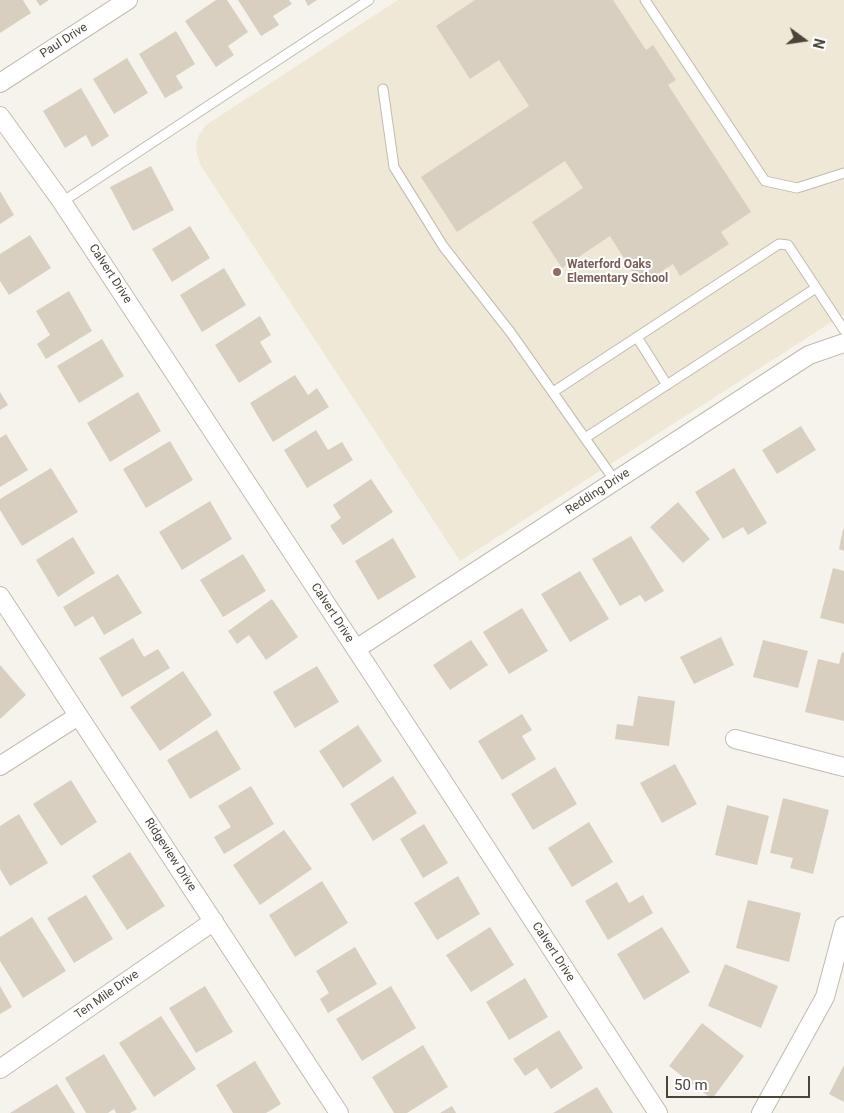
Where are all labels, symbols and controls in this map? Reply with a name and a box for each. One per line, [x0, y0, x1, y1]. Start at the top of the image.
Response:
north arrow [779, 15, 829, 65]
street label: Paul Drive [38, 20, 90, 62]
text: N [810, 37, 828, 50]
street label: Calvert Drive [86, 242, 134, 306]
place label: Waterford Oaks Elementary School [567, 258, 668, 286]
marker: Waterford Oaks Elementary School [551, 266, 563, 278]
street label: Redding Drive [563, 466, 633, 518]
street label: Calvert Drive [308, 581, 356, 645]
street label: Ridgeview Drive [141, 816, 199, 894]
street label: Calvert Drive [529, 920, 577, 984]
street label: Ten Mile Drive [72, 968, 142, 1022]
scale bar [669, 1066, 813, 1098]
text: 50 m [674, 1076, 708, 1094]

